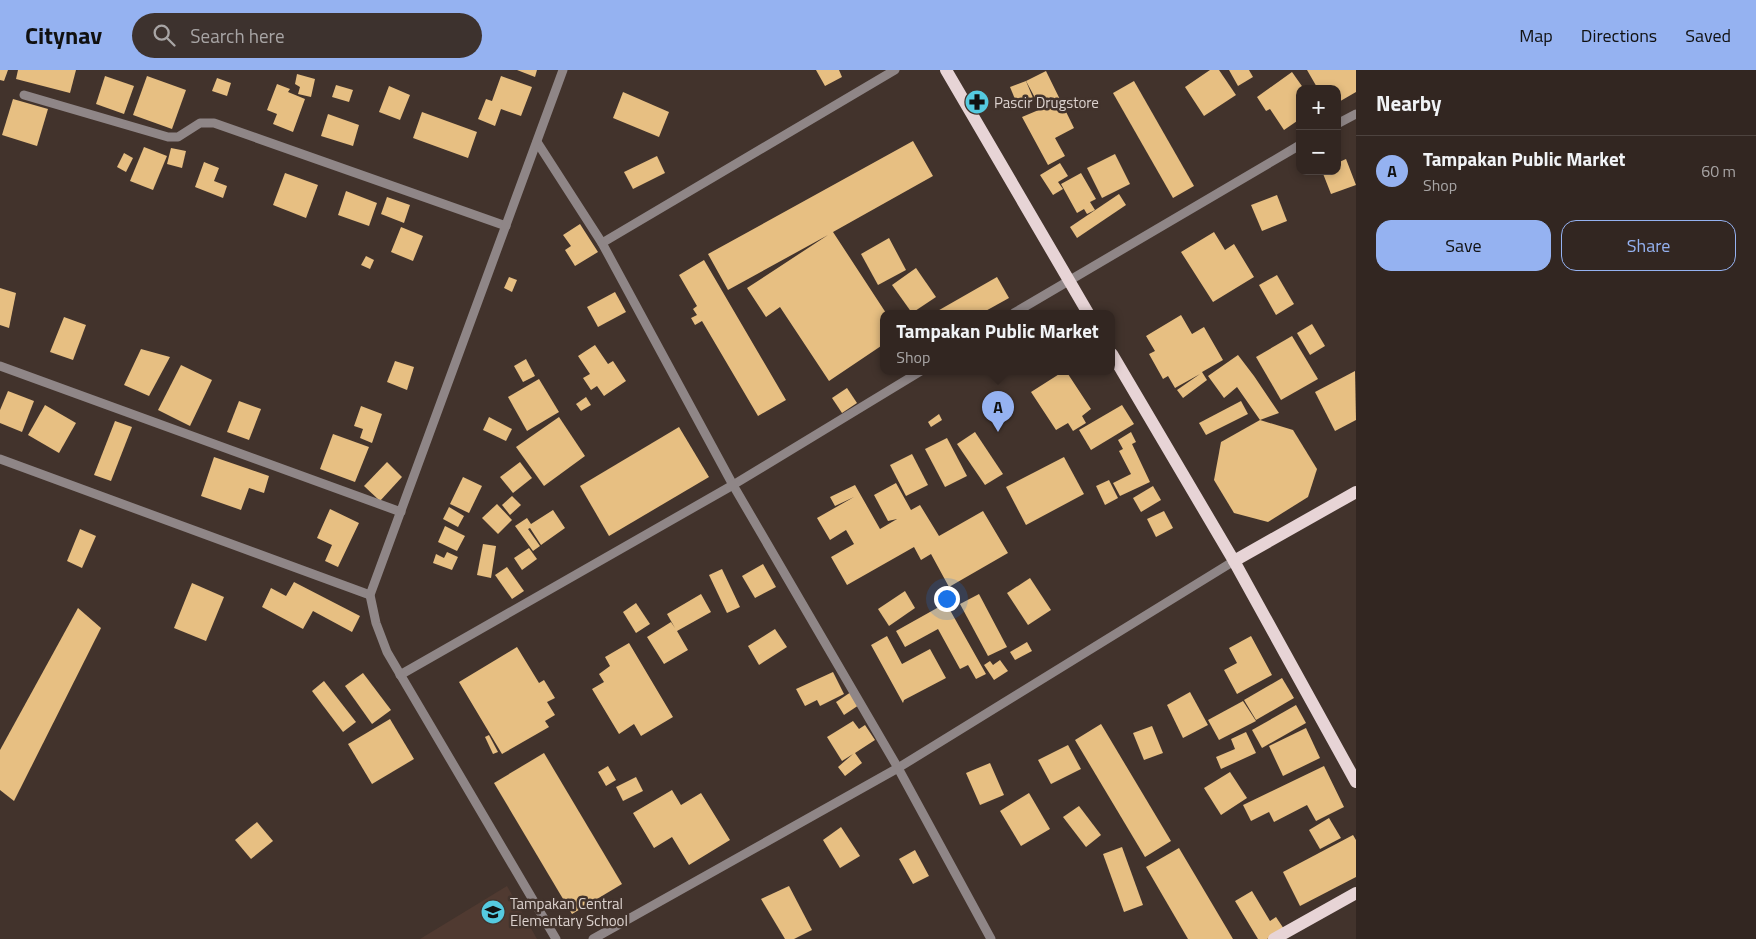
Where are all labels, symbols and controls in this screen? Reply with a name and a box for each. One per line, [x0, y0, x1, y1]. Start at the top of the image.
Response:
search box [132, 13, 482, 58]
text: Citynav [25, 17, 102, 53]
icon: search [150, 21, 178, 49]
text: Search here [190, 21, 285, 50]
text: Map [1519, 22, 1553, 49]
text: Directions [1581, 22, 1657, 49]
text: Saved [1685, 22, 1731, 49]
map controls [1296, 85, 1341, 175]
button: + [1296, 85, 1341, 130]
text: Nearby [1376, 87, 1441, 119]
pharmacy icon: Pascir Drugstore [964, 89, 990, 115]
place label: Pascir Drugstore [994, 91, 1099, 114]
button: − [1296, 130, 1341, 175]
text: Tampakan Public Market [1423, 144, 1626, 173]
text: A [1387, 159, 1397, 183]
text: 60 m [1701, 159, 1736, 183]
text: Shop [1423, 173, 1457, 197]
button: Save [1376, 220, 1551, 271]
button: Share [1561, 220, 1736, 271]
popup [880, 310, 1115, 375]
text: Tampakan Public Market [896, 316, 1099, 345]
text: Shop [896, 345, 930, 369]
pin: A [982, 391, 1014, 432]
your location [934, 586, 960, 612]
place label: Tampakan Central Elementary School [510, 892, 628, 932]
school or university icon: Tampakan Central Elementary School [480, 899, 506, 925]

